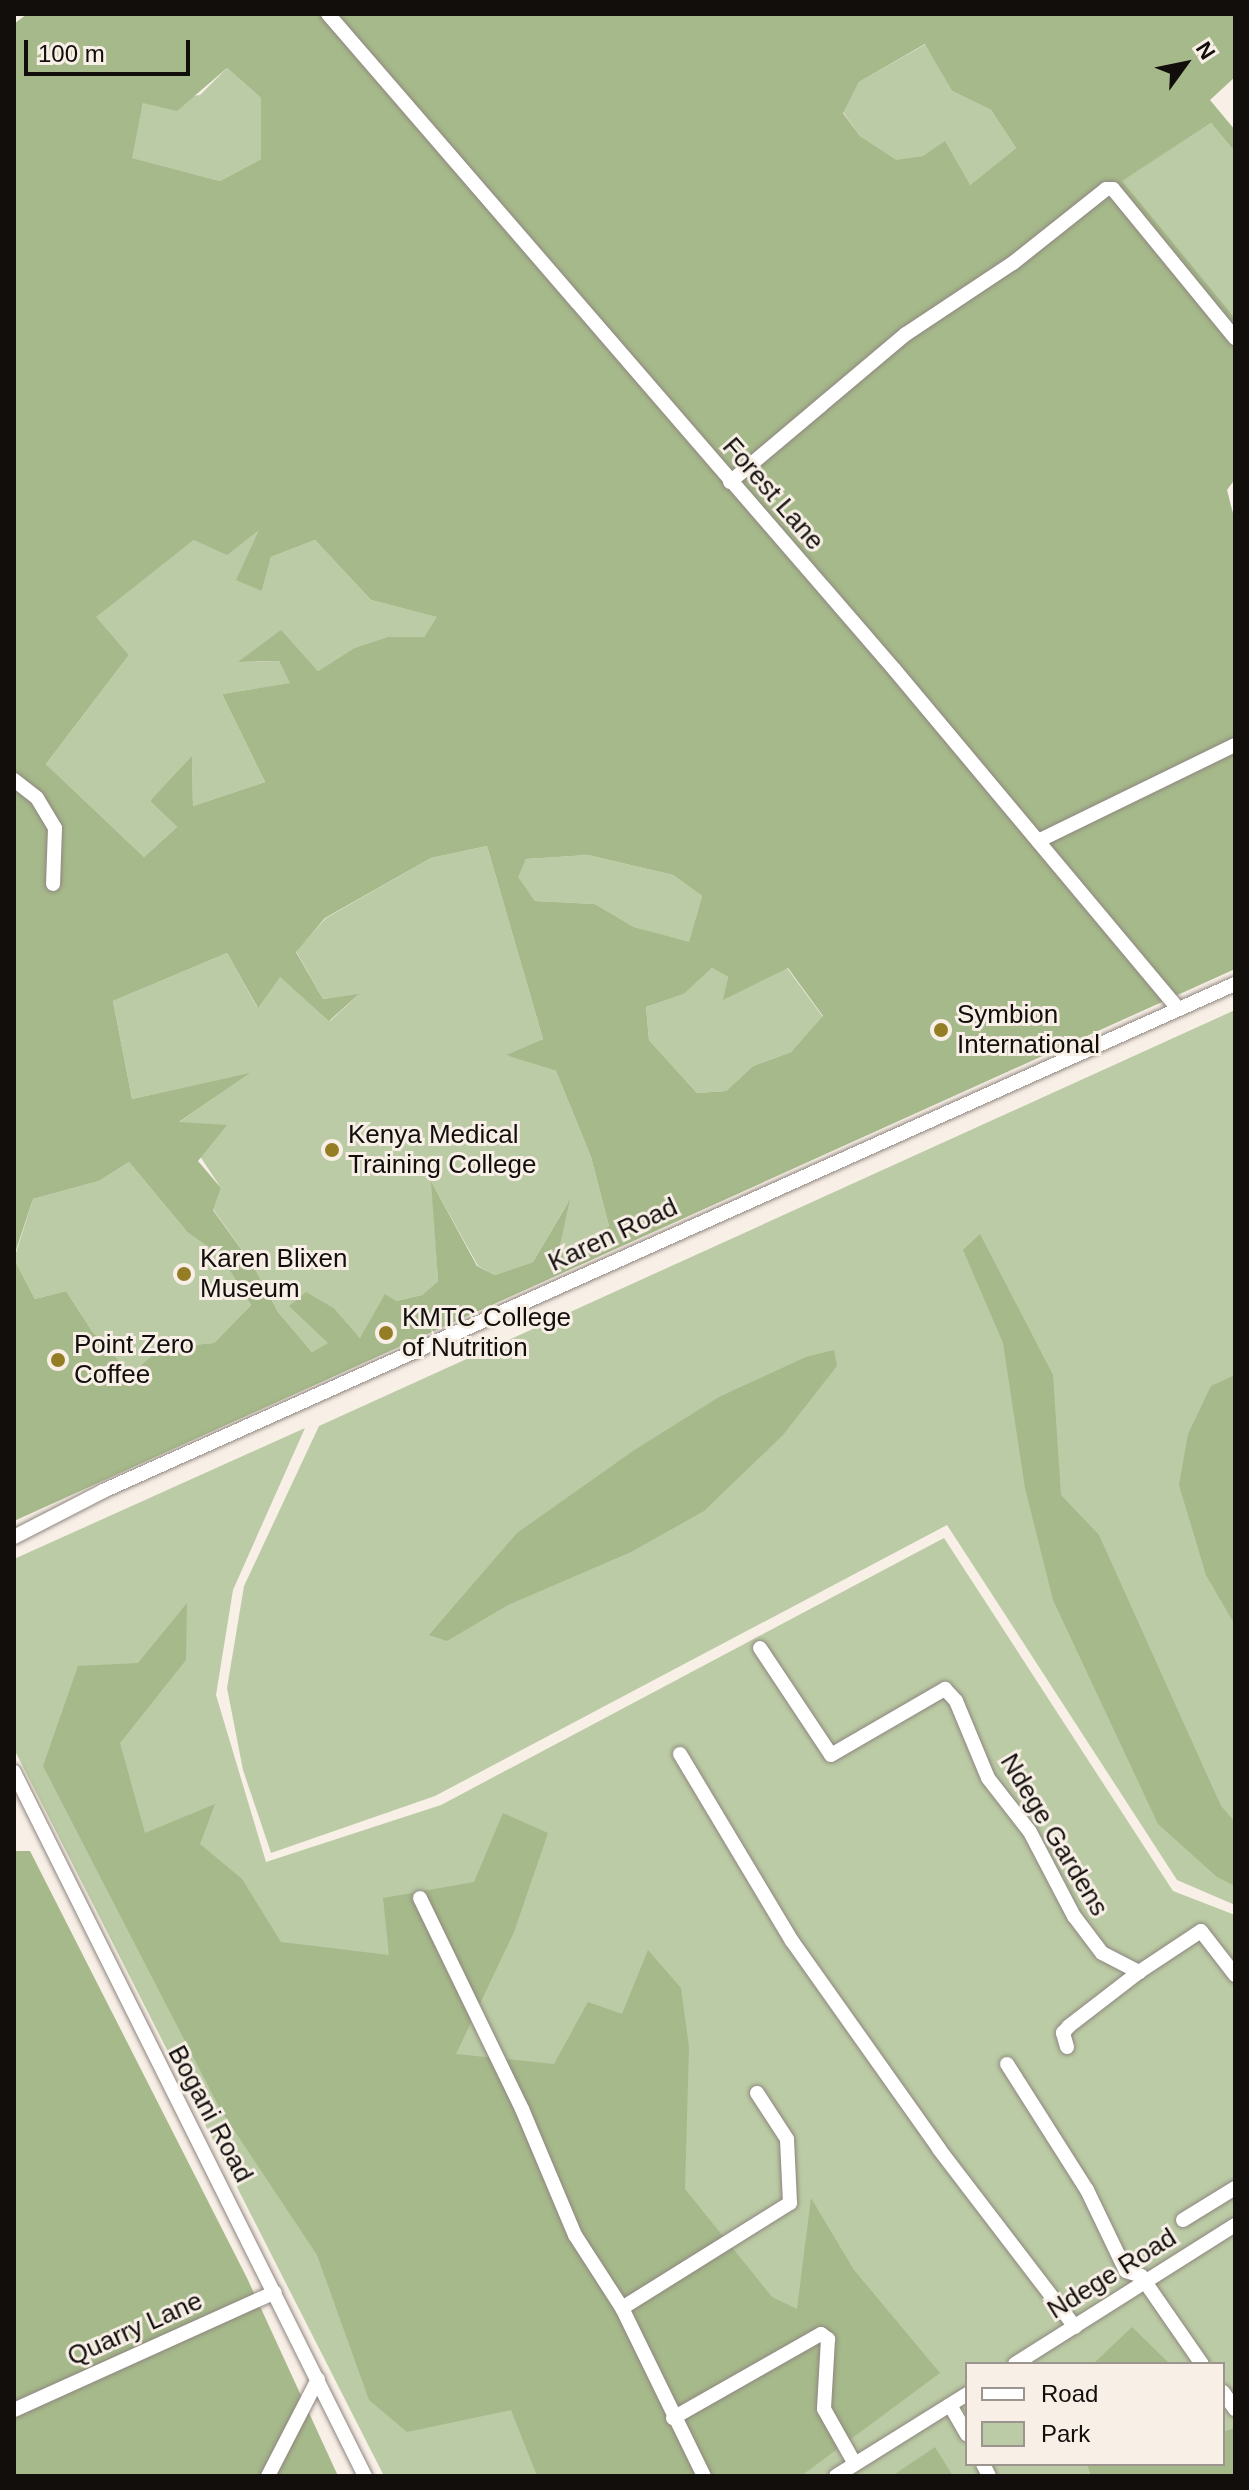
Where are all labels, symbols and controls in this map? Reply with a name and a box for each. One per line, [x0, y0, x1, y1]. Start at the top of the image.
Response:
scale bar [28, 24, 194, 74]
north arrow [1145, 24, 1225, 104]
text: N [1191, 37, 1220, 64]
text: 100 m [38, 40, 105, 67]
street label: Forest Lane [716, 431, 830, 557]
place label: Symbion International [957, 999, 1100, 1060]
marker: Symbion International [932, 1021, 950, 1039]
place label: Kenya Medical Training College [348, 1119, 536, 1180]
marker: Kenya Medical Training College [323, 1141, 341, 1159]
street label: Karen Road [544, 1192, 682, 1278]
place label: Karen Blixen Museum [200, 1243, 347, 1304]
marker: Karen Blixen Museum [175, 1265, 193, 1283]
place label: KMTC College of Nutrition [402, 1302, 571, 1364]
marker: KMTC College of Nutrition [377, 1324, 395, 1342]
place label: Point Zero Coffee [74, 1329, 194, 1390]
marker: Point Zero Coffee [49, 1351, 67, 1369]
street label: Ndege Gardens [993, 1748, 1115, 1922]
street label: Bogani Road [161, 2040, 259, 2188]
street label: Ndege Road [1042, 2222, 1182, 2326]
street label: Quarry Lane [63, 2285, 207, 2373]
legend [965, 2362, 1225, 2466]
text: Road [1041, 2380, 1098, 2407]
text: Park [1041, 2420, 1090, 2447]

